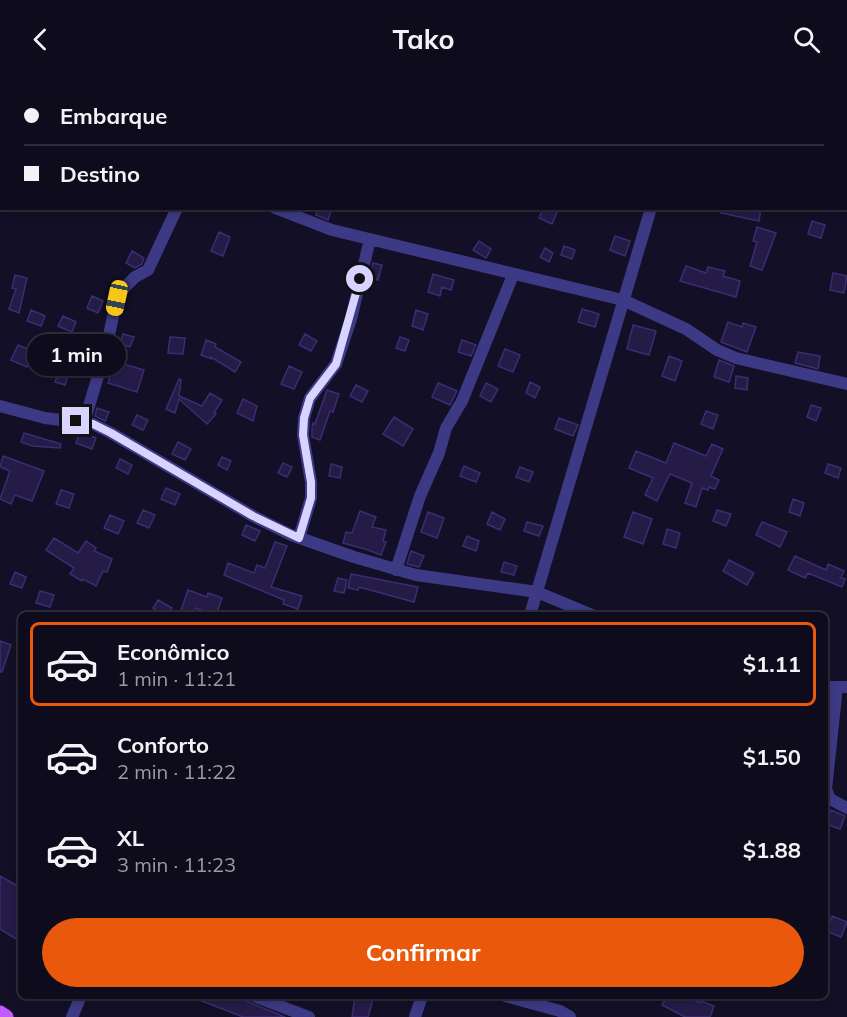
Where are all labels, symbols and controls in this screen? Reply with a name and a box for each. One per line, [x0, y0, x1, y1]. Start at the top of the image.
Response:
text: Tako [393, 22, 454, 56]
icon: back [24, 23, 57, 56]
icon: search [790, 23, 823, 56]
text: Embarque [60, 102, 167, 130]
text: Destino [60, 160, 140, 188]
route start [346, 265, 373, 292]
car [104, 279, 130, 317]
callout: 1 min [26, 334, 125, 376]
text: 1 min [50, 342, 103, 367]
route end [62, 407, 89, 434]
icon: car [45, 637, 99, 691]
text: Econômico [117, 638, 230, 666]
text: $1.11 [743, 650, 801, 678]
text: 1 min · 11:21 [117, 666, 236, 691]
icon: car [45, 730, 99, 784]
text: Conforto [117, 731, 209, 759]
text: $1.50 [743, 743, 801, 771]
text: 2 min · 11:22 [117, 759, 236, 784]
icon: car [45, 823, 99, 877]
text: XL [117, 824, 144, 852]
text: $1.88 [743, 836, 801, 864]
text: 3 min · 11:23 [117, 852, 236, 877]
button: Confirmar [42, 918, 804, 987]

